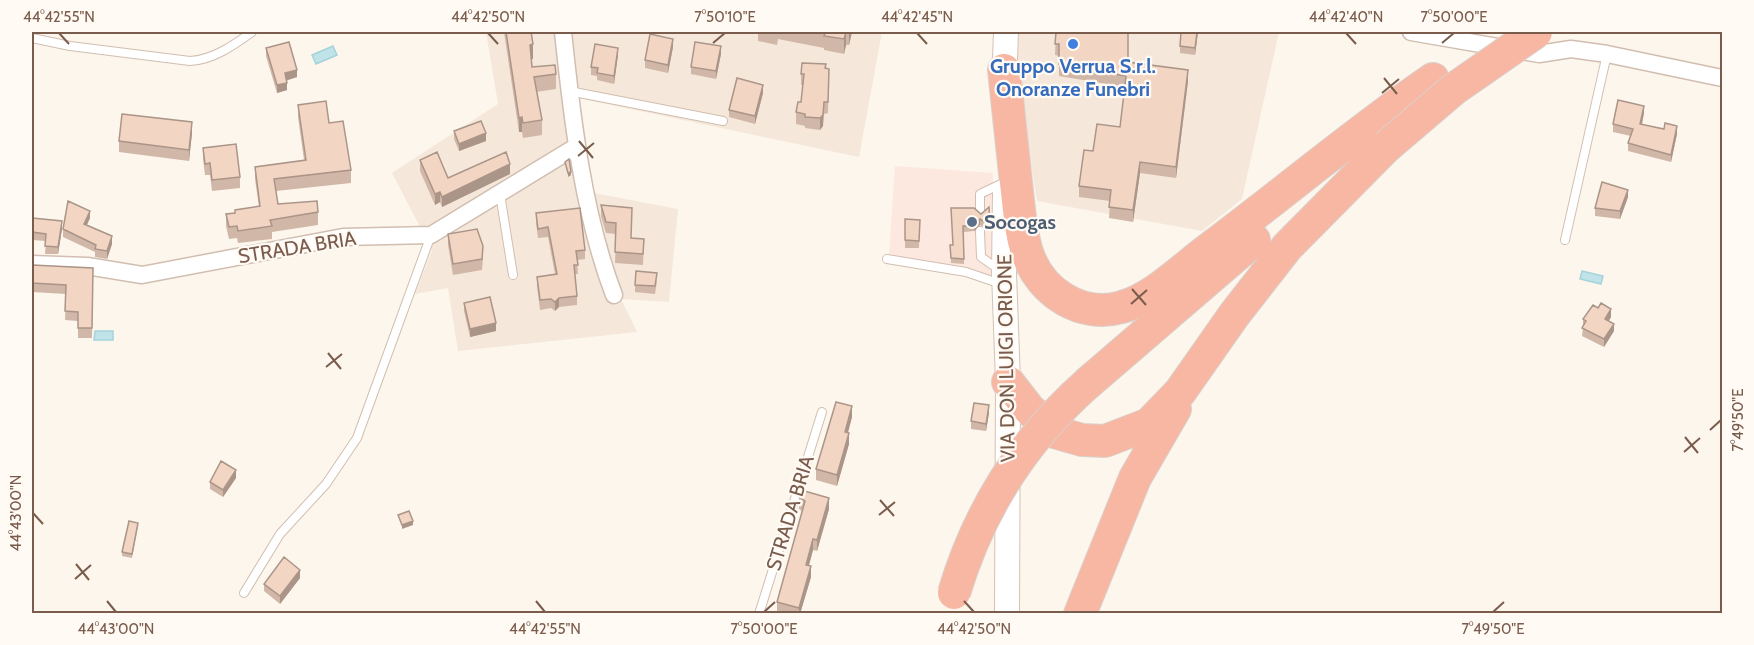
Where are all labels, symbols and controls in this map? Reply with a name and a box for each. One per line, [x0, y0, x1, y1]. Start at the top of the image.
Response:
text: 44°42'55"N [23, 8, 95, 26]
text: 44°42'50"N [451, 8, 525, 26]
text: 7°50'10"E [694, 8, 756, 26]
text: 44°42'45"N [881, 8, 953, 26]
text: 44°42'40"N [1309, 8, 1383, 26]
text: 7°50'00"E [1420, 8, 1488, 26]
marker: Gruppo Verrua S.r.l. Onoranze Funebri [1066, 37, 1080, 51]
place label: Gruppo Verrua S.r.l. Onoranze Funebri [990, 54, 1156, 101]
place label: Socogas [984, 210, 1056, 234]
marker: Socogas [965, 215, 979, 229]
street label: STRADA BRIA [236, 226, 358, 268]
street label: VIA DON LUIGI ORIONE [992, 254, 1020, 462]
text: 7°49'50"E [1729, 389, 1747, 452]
street label: STRADA BRIA [761, 452, 819, 574]
text: 44°43'00"N [7, 475, 25, 551]
text: 44°43'00"N [78, 620, 154, 638]
text: 44°42'55"N [509, 620, 581, 638]
text: 7°50'00"E [730, 620, 798, 638]
text: 44°42'50"N [937, 620, 1011, 638]
text: 7°49'50"E [1462, 620, 1525, 638]

